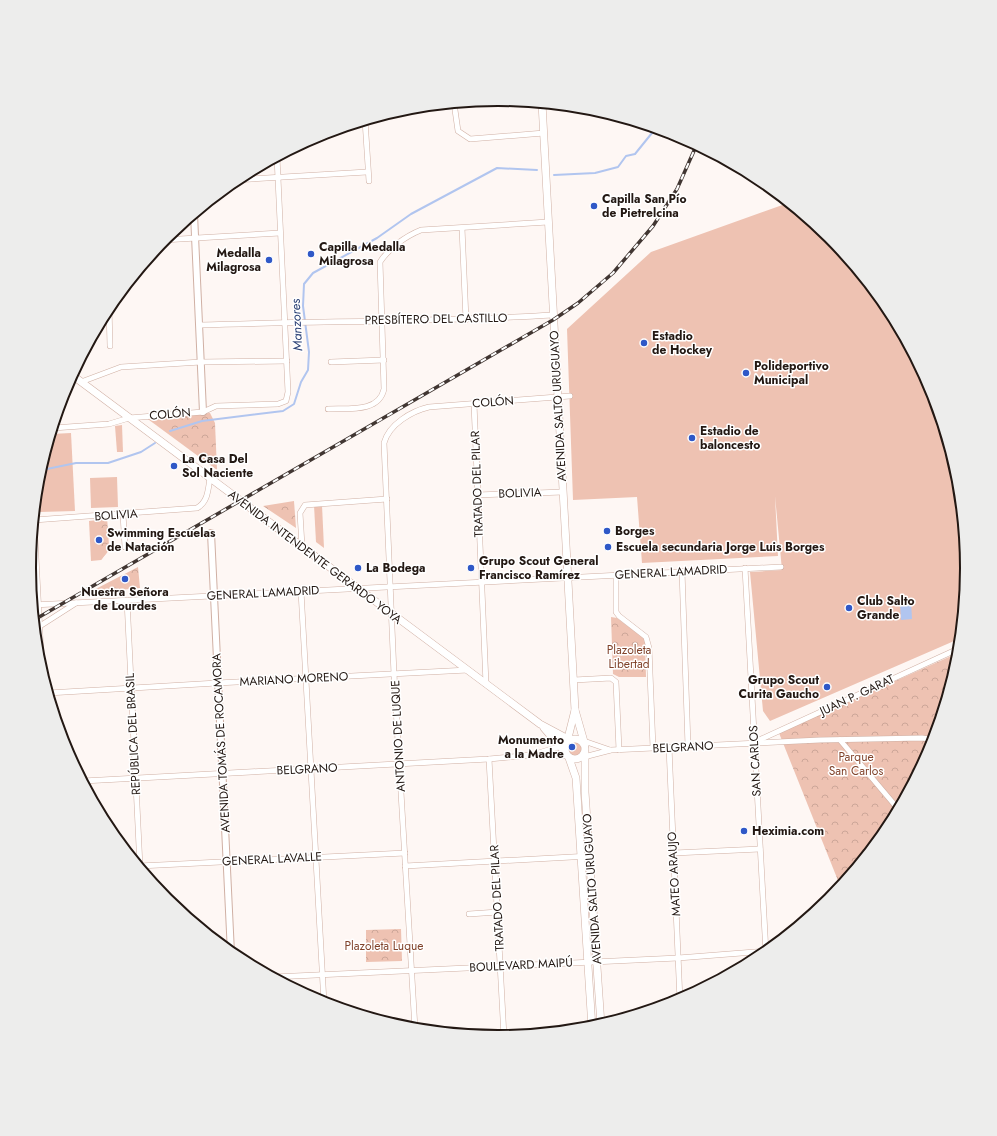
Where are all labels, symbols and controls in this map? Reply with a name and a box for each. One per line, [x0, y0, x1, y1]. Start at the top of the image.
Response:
place label: Capilla San Pío de Pietrelcina [602, 190, 686, 222]
marker: Capilla San Pío de Pietrelcina [589, 201, 599, 211]
place label: Capilla Medalla Milagrosa [319, 238, 406, 270]
place label: Medalla Milagrosa [206, 244, 261, 276]
marker: Capilla Medalla Milagrosa [306, 249, 316, 259]
marker: Medalla Milagrosa [264, 255, 274, 265]
water label: Manzores [286, 297, 307, 352]
street label: PRESBÍTERO DEL CASTILLO [364, 309, 508, 329]
place label: Estadio de Hockey [652, 327, 713, 359]
street label: AVENIDA SALTO URUGUAYO [545, 330, 571, 482]
marker: Estadio de Hockey [639, 338, 649, 348]
place label: Polideportivo Municipal [754, 357, 829, 389]
marker: Polideportivo Municipal [741, 368, 751, 378]
street label: COLÓN [472, 392, 514, 412]
street label: COLÓN [149, 403, 191, 425]
place label: Estadio de baloncesto [700, 422, 760, 454]
street label: TRATADO DEL PILAR [466, 430, 488, 538]
marker: Estadio de baloncesto [687, 433, 697, 443]
place label: La Casa Del Sol Naciente [182, 450, 253, 482]
marker: La Casa Del Sol Naciente [169, 461, 179, 471]
street label: BOLIVIA [498, 483, 542, 503]
street label: AVENIDA INTENDENTE GERARDO YOYA [224, 486, 406, 628]
street label: BOLIVIA [94, 505, 138, 525]
place label: Borges [615, 522, 655, 540]
place label: Swimming Escuelas de Natación [107, 524, 216, 556]
marker: Borges [602, 526, 612, 536]
marker: Swimming Escuelas de Natación [94, 535, 104, 545]
place label: Escuela secundaria Jorge Luis Borges [616, 538, 825, 556]
marker: Escuela secundaria Jorge Luis Borges [603, 542, 613, 552]
place label: Grupo Scout General Francisco Ramírez [479, 552, 599, 584]
place label: La Bodega [366, 559, 426, 577]
street label: GENERAL LAMADRID [614, 560, 728, 584]
marker: La Bodega [353, 563, 363, 573]
marker: Grupo Scout General Francisco Ramírez [466, 563, 476, 573]
marker: Nuestra Señora de Lourdes [120, 574, 130, 584]
street label: GENERAL LAMADRID [206, 581, 320, 605]
place label: Nuestra Señora de Lourdes [81, 583, 169, 615]
place label: Club Salto Grande [857, 592, 915, 624]
marker: Club Salto Grande [844, 603, 854, 613]
park label: Plazoleta Libertad [607, 641, 652, 673]
street label: AVENIDA TOMÁS DE ROCAMORA [207, 653, 235, 833]
street label: MARIANO MORENO [239, 667, 349, 691]
street label: JUAN P. GARAT [815, 670, 898, 721]
place label: Grupo Scout Curita Gaucho [739, 671, 819, 703]
street label: REPÚBLICA DEL BRASIL [121, 672, 145, 795]
street label: ANTONIO DE LUQUE [386, 680, 410, 792]
marker: Grupo Scout Curita Gaucho [822, 682, 832, 692]
street label: SAN CARLOS [744, 725, 766, 797]
place label: Monumento a la Madre [498, 731, 564, 763]
street label: BELGRANO [652, 736, 714, 758]
marker: Monumento a la Madre [567, 742, 577, 752]
park label: Parque San Carlos [829, 748, 883, 780]
street label: BELGRANO [276, 758, 338, 780]
street label: AVENIDA SALTO URUGUAYO [578, 813, 606, 965]
place label: Heximia.com [752, 822, 824, 840]
marker: Heximia.com [739, 826, 749, 836]
street label: MATEO ARAUJO [663, 831, 685, 917]
street label: TRATADO DEL PILAR [485, 844, 509, 952]
street label: GENERAL LAVALLE [222, 847, 322, 871]
park label: Plazoleta Luque [345, 937, 423, 955]
street label: BOULEVARD MAIPÚ [469, 953, 573, 977]

